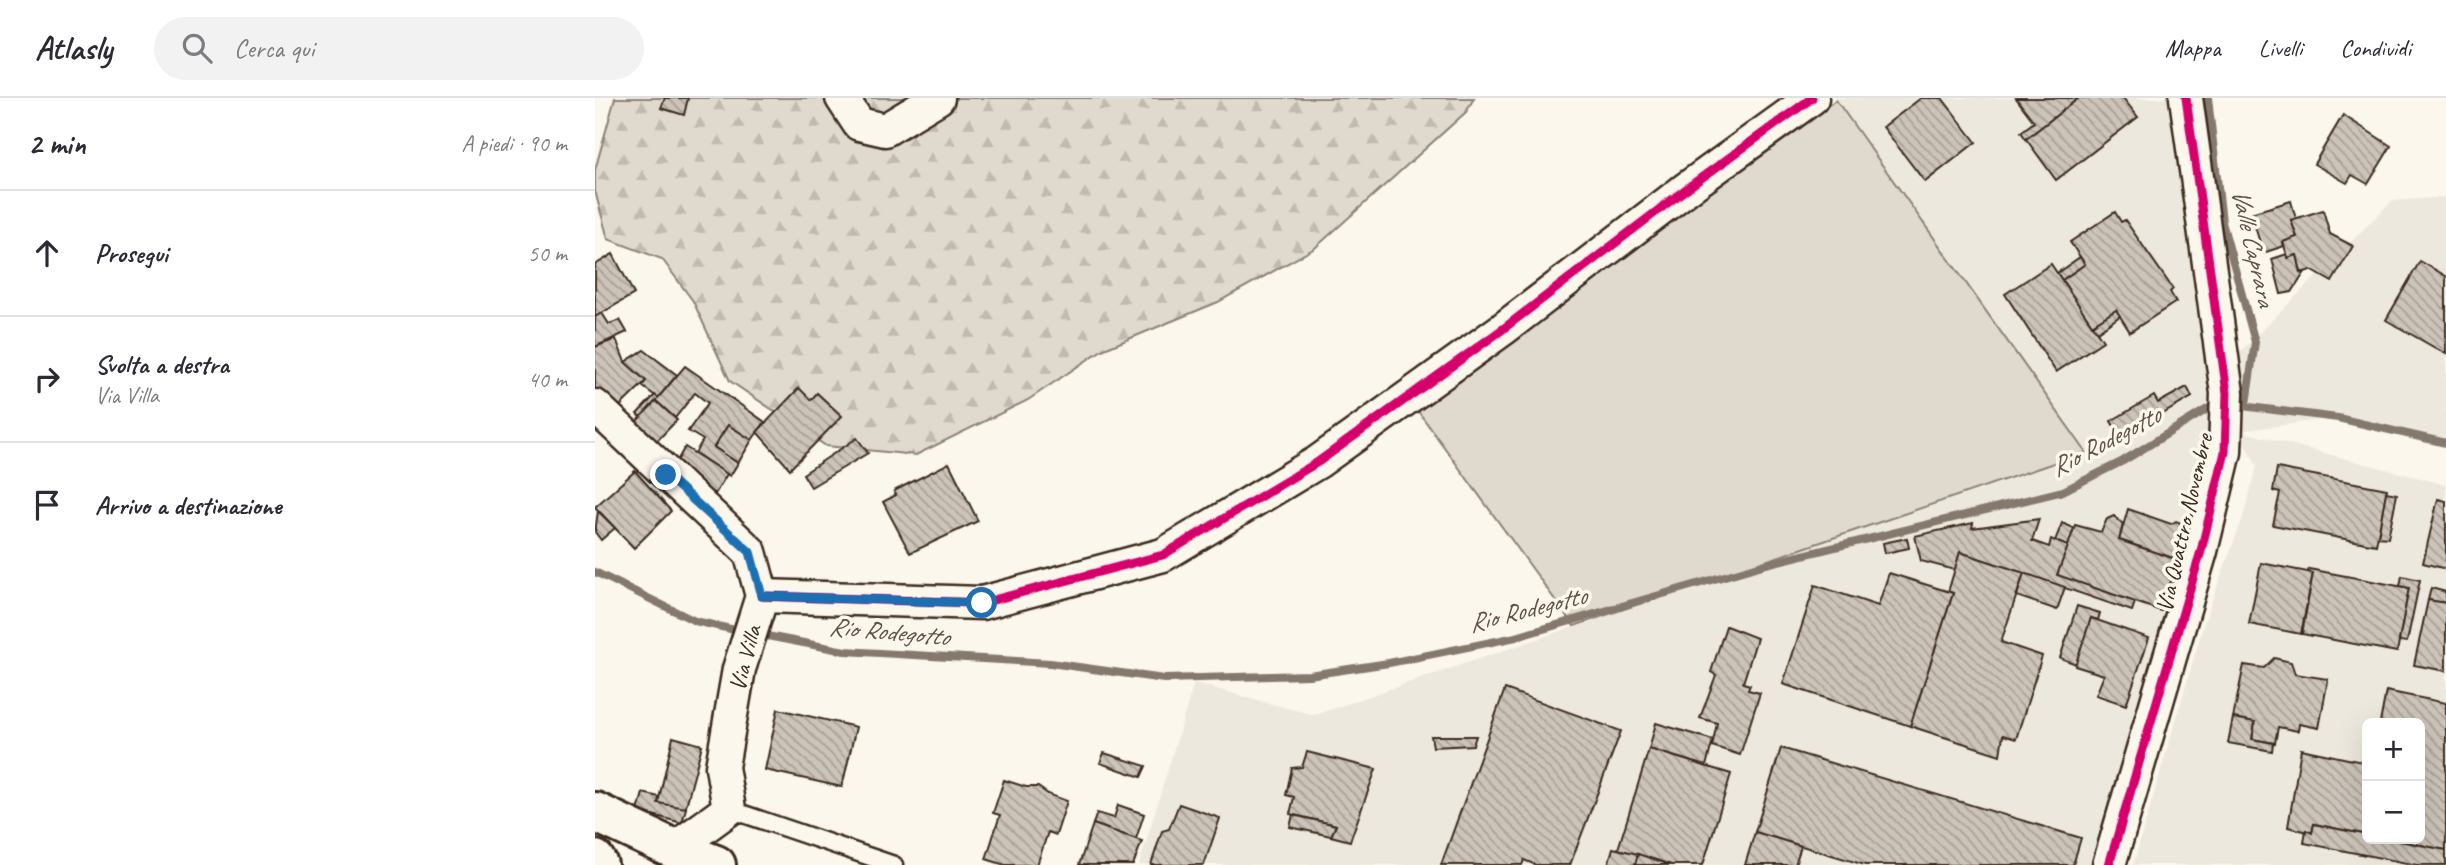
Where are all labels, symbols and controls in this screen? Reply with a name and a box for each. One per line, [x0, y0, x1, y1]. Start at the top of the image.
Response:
search box [154, 17, 644, 80]
text: Atlasly [35, 27, 112, 69]
icon: search [178, 29, 216, 67]
text: Cerca qui [234, 32, 314, 65]
text: Mappa [2165, 33, 2221, 63]
text: Livelli [2259, 33, 2302, 63]
text: Condividi [2340, 33, 2411, 63]
text: 2 min [28, 125, 85, 163]
text: A piedi · 90 m [461, 129, 567, 158]
water label: Valle Caprara [2224, 185, 2284, 312]
icon: ahead [28, 234, 66, 272]
text: Prosegui [95, 237, 168, 270]
text: 50 m [528, 239, 567, 268]
text: Svolta a destra [95, 348, 229, 381]
icon: right [28, 360, 66, 398]
text: 40 m [528, 365, 567, 394]
text: Via Villa [95, 381, 159, 410]
water label: Rio Rodegotto [2045, 397, 2169, 484]
street label: Via Quattro Novembre [2149, 429, 2220, 615]
route end [650, 459, 681, 490]
icon: arrive [28, 486, 66, 524]
text: Arrivo a destinazione [95, 489, 281, 522]
water label: Rio Rodegotto [1465, 578, 1593, 640]
route start [966, 587, 997, 618]
water label: Rio Rodegotto [828, 610, 954, 653]
street label: Via Villa [722, 621, 768, 694]
map controls [2362, 718, 2425, 844]
button: + [2362, 718, 2425, 781]
button: − [2362, 781, 2425, 844]

